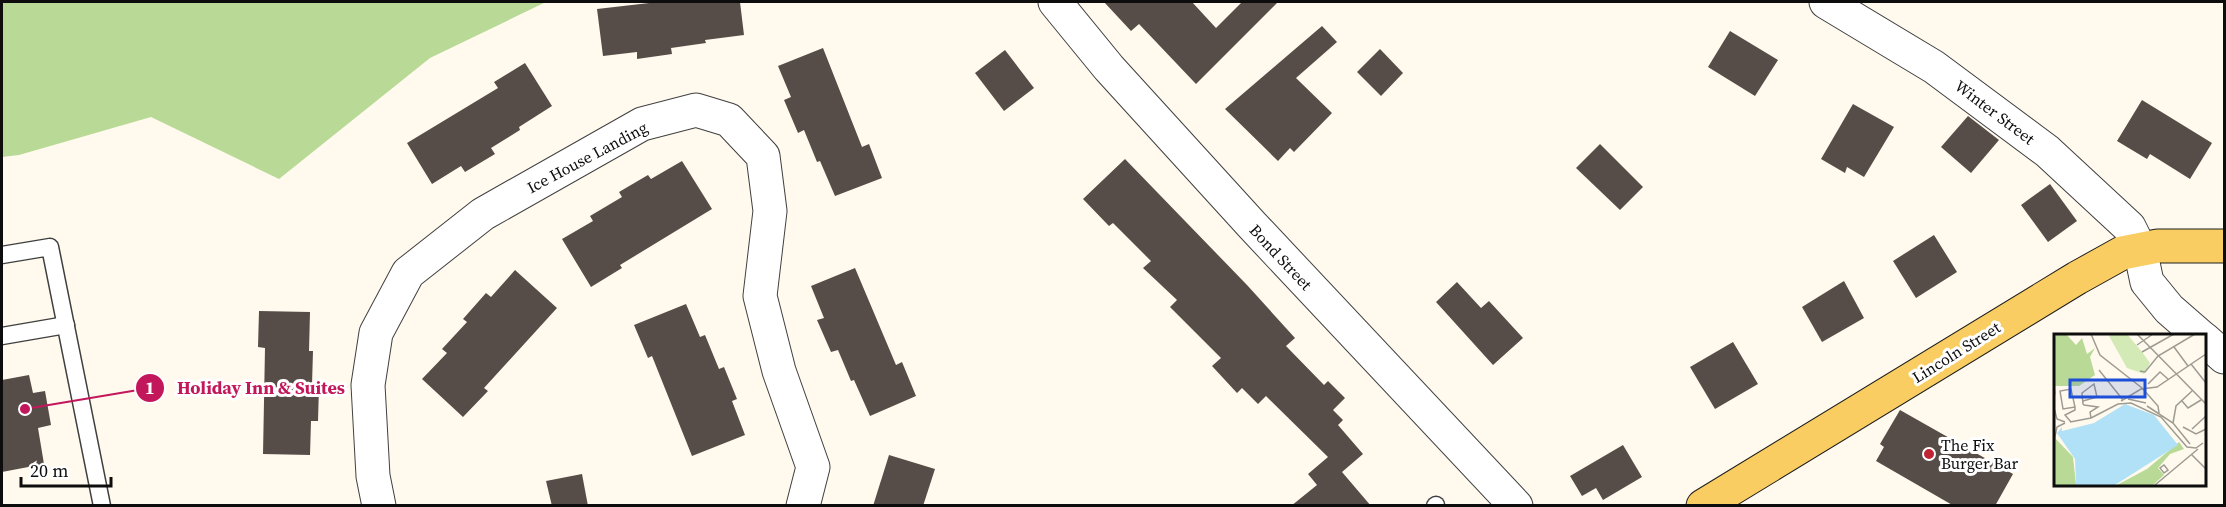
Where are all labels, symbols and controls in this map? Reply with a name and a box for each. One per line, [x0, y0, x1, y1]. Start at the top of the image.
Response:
street label: Winter Street [1951, 75, 2040, 150]
street label: Ice House Landing [523, 116, 651, 198]
street label: Bond Street [1245, 219, 1318, 295]
street label: Lincoln Street [1908, 316, 2005, 388]
inset map [2054, 334, 2205, 486]
callout: Holiday Inn & Suites [135, 370, 357, 406]
text: 1 [145, 375, 155, 400]
text: Holiday Inn & Suites [177, 375, 345, 400]
place label: The Fix Burger Bar [1941, 434, 2019, 474]
marker: The Fix Burger Bar [1922, 447, 1936, 461]
scale bar [21, 450, 111, 488]
text: 20 m [30, 458, 68, 483]

